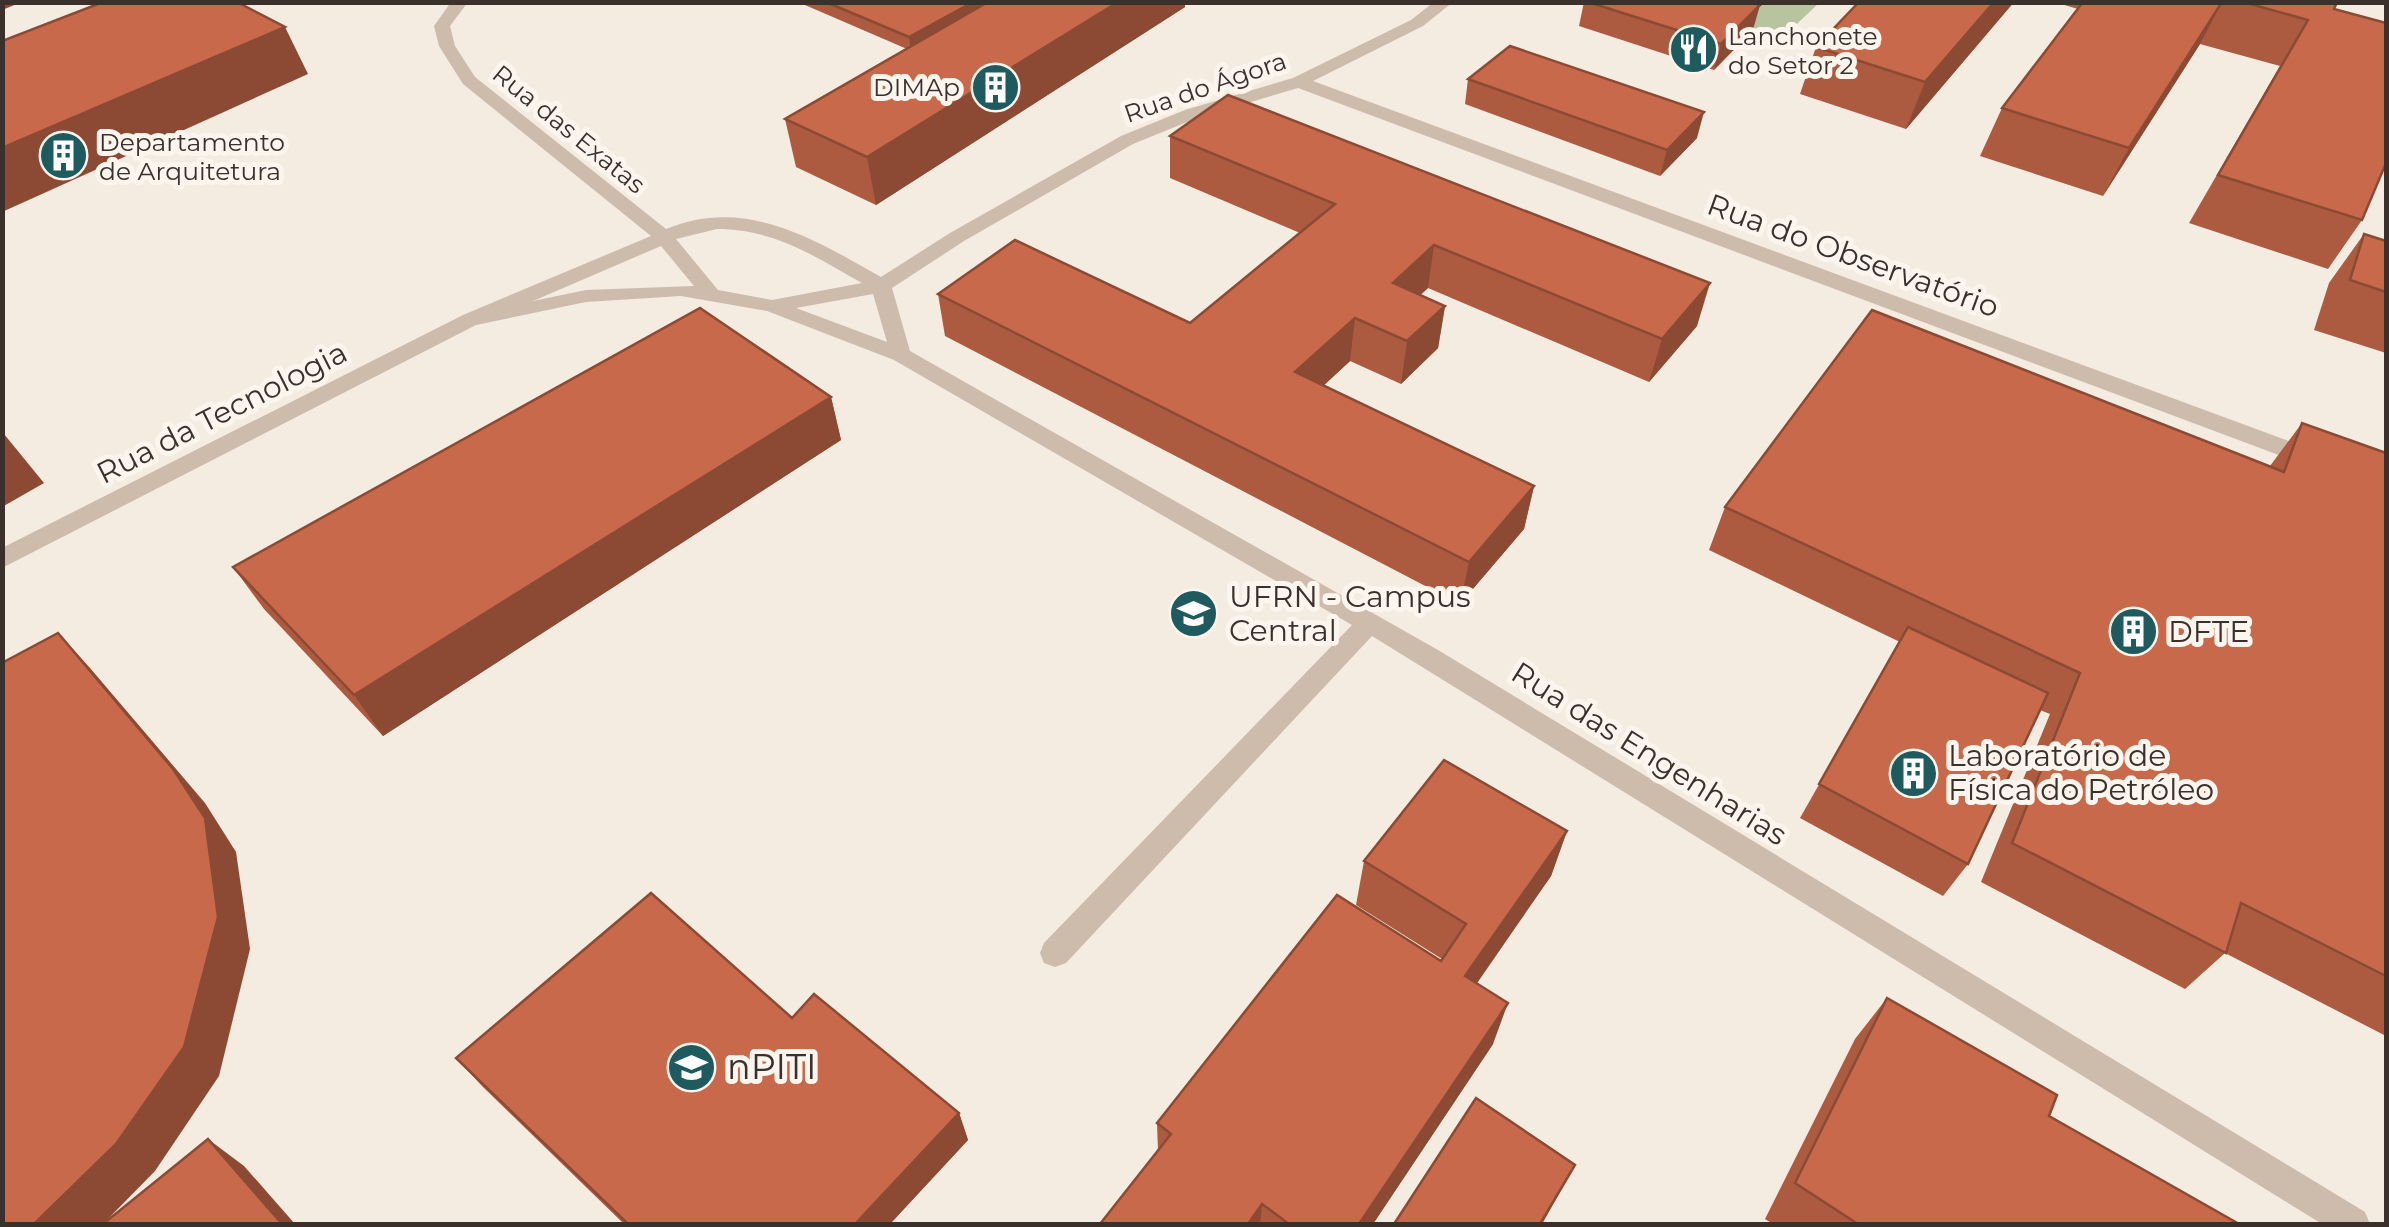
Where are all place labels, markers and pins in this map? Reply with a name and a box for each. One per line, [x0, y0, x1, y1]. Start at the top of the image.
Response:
place label: Lanchonete do Setor 2 [1728, 21, 1878, 80]
restaurant icon: Lanchonete do Setor 2 [1667, 24, 1719, 76]
building icon: DIMAp [969, 61, 1021, 113]
place label: DIMAp [873, 72, 960, 102]
place label: Departamento de Arquitetura [99, 127, 285, 186]
building icon: Departamento de Arquitetura [38, 130, 90, 182]
place label: UFRN - Campus Central [1229, 578, 1471, 649]
school or university icon: UFRN - Campus Central [1168, 588, 1220, 640]
building icon: DFTE [2107, 606, 2159, 658]
place label: DFTE [2168, 613, 2249, 650]
place label: Laboratório de Física do Petróleo [1948, 737, 2214, 808]
building icon: Laboratório de Física do Petróleo [1887, 747, 1939, 799]
school or university icon: nPITI [666, 1041, 718, 1093]
place label: nPITI [727, 1045, 817, 1088]

